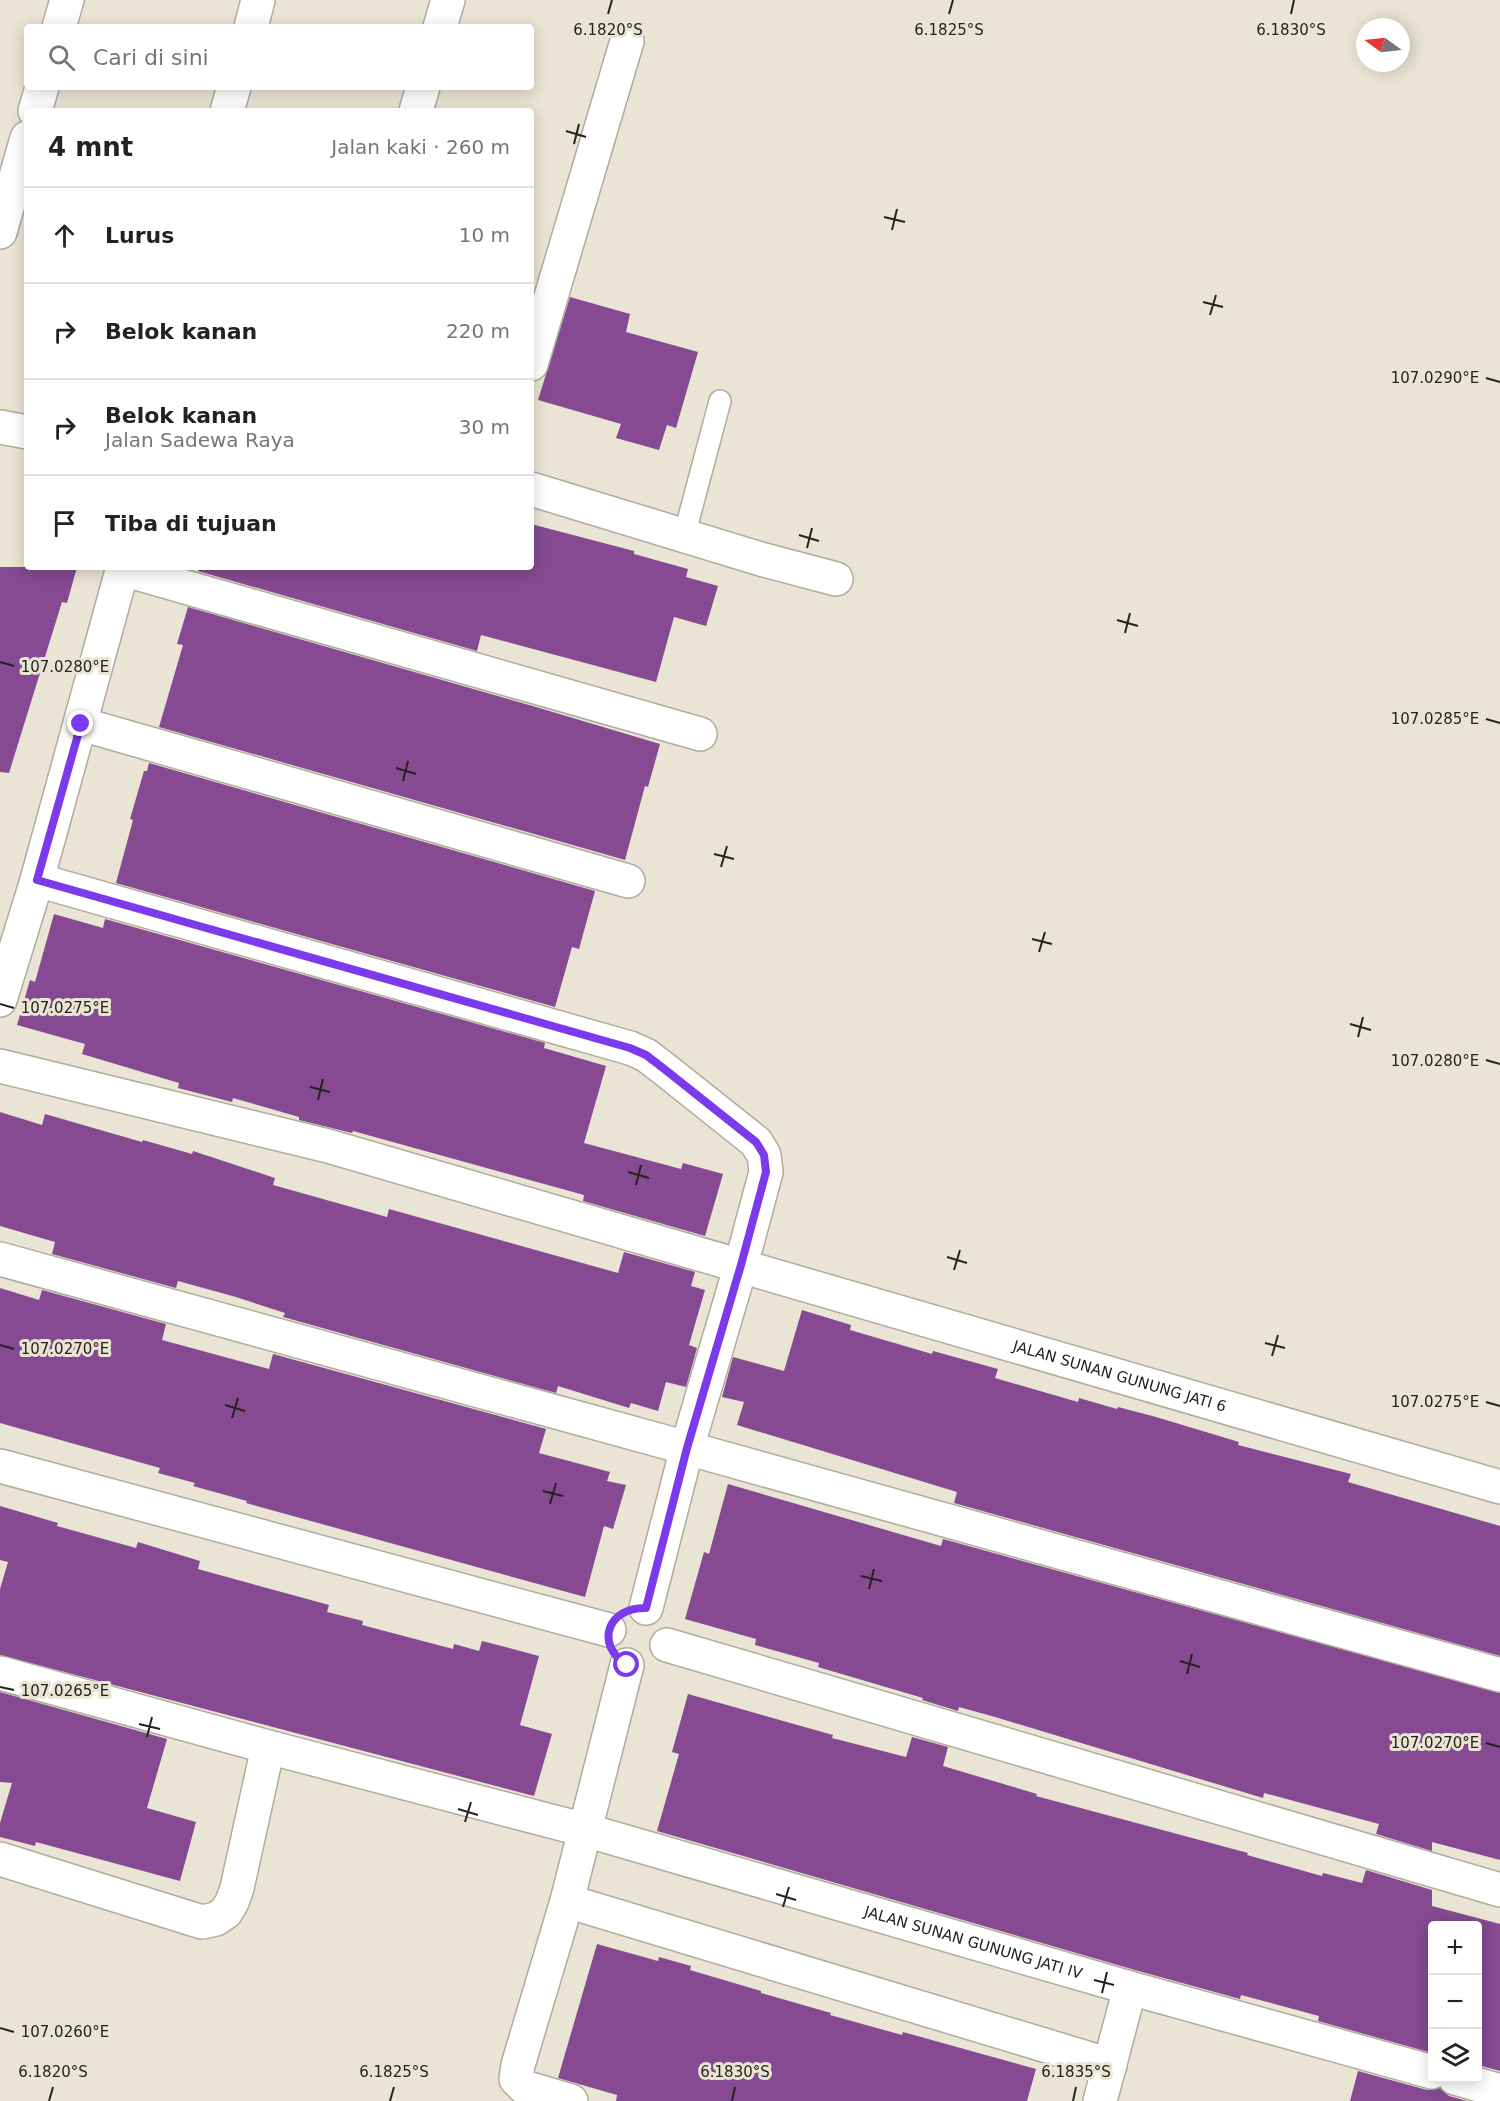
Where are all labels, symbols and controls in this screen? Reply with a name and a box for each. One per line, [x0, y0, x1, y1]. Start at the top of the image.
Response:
north arrow [1356, 18, 1410, 72]
text: 6.1820°S [573, 21, 643, 39]
text: 6.1825°S [914, 21, 984, 39]
text: 6.1830°S [1256, 21, 1326, 39]
search box [24, 24, 534, 90]
icon: search [45, 41, 78, 74]
text: Cari di sini [93, 45, 209, 70]
text: 4 mnt [48, 132, 133, 162]
text: Jalan kaki · 260 m [331, 135, 510, 159]
icon: ahead [48, 219, 81, 252]
text: Lurus [105, 223, 174, 248]
text: 10 m [459, 223, 510, 247]
icon: right [48, 315, 81, 348]
text: Belok kanan [105, 319, 257, 344]
text: 220 m [446, 319, 510, 343]
text: 107.0290°E [1391, 369, 1479, 387]
text: Belok kanan [105, 403, 257, 428]
icon: right [48, 411, 81, 444]
text: 30 m [459, 415, 510, 439]
text: Jalan Sadewa Raya [105, 428, 295, 452]
icon: arrive [48, 507, 81, 540]
text: Tiba di tujuan [105, 511, 277, 536]
text: 107.0280°E [21, 658, 109, 676]
route end [67, 710, 93, 736]
text: 107.0285°E [1391, 710, 1479, 728]
text: 107.0275°E [21, 999, 109, 1017]
text: 107.0280°E [1391, 1052, 1479, 1070]
street label: JALAN SUNAN GUNUNG JATI 6 [1010, 1336, 1228, 1416]
text: 107.0270°E [21, 1340, 109, 1358]
text: 107.0275°E [1391, 1393, 1479, 1411]
route start [613, 1651, 639, 1677]
text: 107.0265°E [21, 1682, 109, 1700]
text: 107.0270°E [1391, 1734, 1479, 1752]
street label: JALAN SUNAN GUNUNG JATI IV [861, 1902, 1085, 1983]
map controls [1428, 1921, 1482, 2083]
button: + [1428, 1921, 1482, 1975]
button: − [1428, 1975, 1482, 2029]
text: 107.0260°E [21, 2023, 109, 2041]
button: layers [1428, 2029, 1482, 2083]
text: 6.1820°S [18, 2063, 88, 2081]
text: 6.1825°S [359, 2063, 429, 2081]
text: 6.1830°S [700, 2063, 770, 2081]
text: 6.1835°S [1041, 2063, 1111, 2081]

